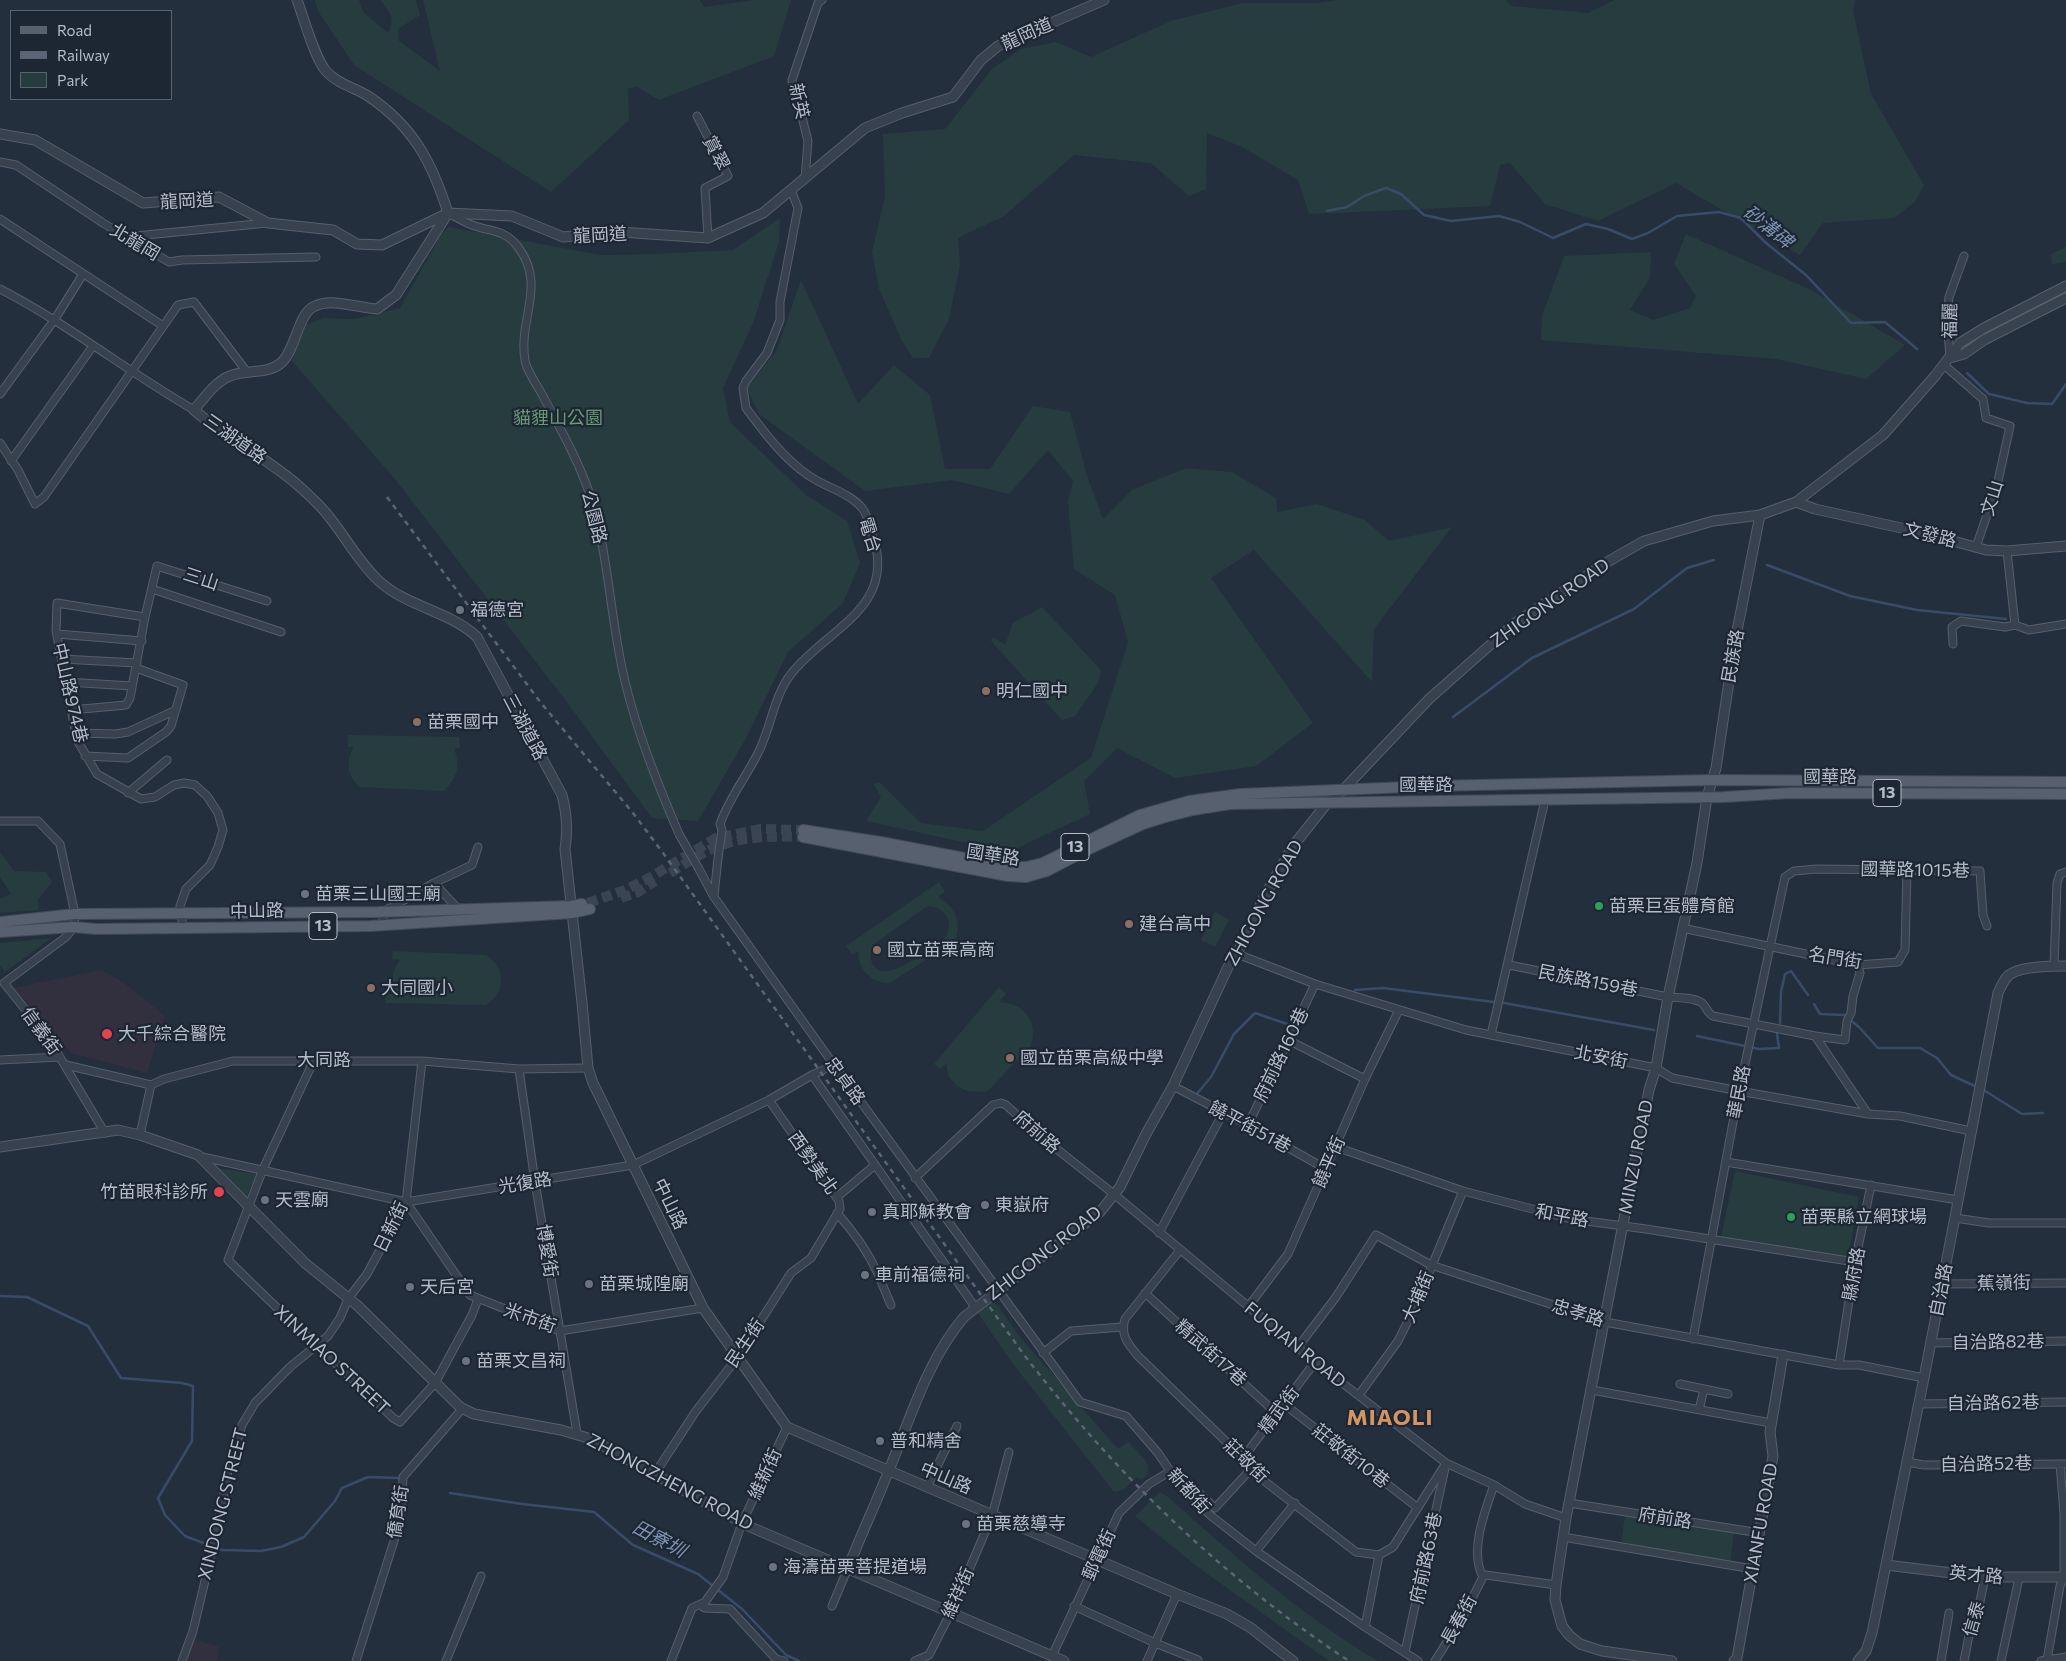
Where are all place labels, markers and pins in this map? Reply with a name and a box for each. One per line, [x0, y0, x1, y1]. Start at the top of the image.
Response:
place label: 福德宮 [470, 599, 524, 621]
marker: 福德宮 [454, 604, 466, 616]
place label: 明仁國中 [996, 680, 1068, 702]
marker: 明仁國中 [980, 685, 992, 697]
place label: 苗栗國中 [427, 711, 499, 733]
marker: 苗栗國中 [411, 716, 423, 728]
place label: 苗栗三山國王廟 [315, 883, 441, 905]
marker: 苗栗三山國王廟 [299, 888, 311, 900]
place label: 苗栗巨蛋體育館 [1609, 895, 1735, 917]
marker: 苗栗巨蛋體育館 [1593, 900, 1605, 912]
place label: 建台高中 [1139, 913, 1211, 935]
marker: 建台高中 [1123, 918, 1135, 930]
place label: 國立苗栗高商 [887, 939, 995, 961]
marker: 國立苗栗高商 [871, 944, 883, 956]
place label: 大同國小 [381, 977, 453, 999]
marker: 大同國小 [365, 982, 377, 994]
place label: 大千綜合醫院 [118, 1023, 226, 1045]
marker: 大千綜合醫院 [100, 1027, 114, 1041]
place label: 國立苗栗高級中學 [1020, 1047, 1164, 1069]
marker: 國立苗栗高級中學 [1004, 1052, 1016, 1064]
place label: 竹苗眼科診所 [100, 1181, 208, 1203]
marker: 竹苗眼科診所 [212, 1185, 226, 1199]
place label: 天雲廟 [275, 1189, 329, 1211]
marker: 天雲廟 [259, 1194, 271, 1206]
place label: 東嶽府 [995, 1194, 1049, 1216]
marker: 東嶽府 [979, 1199, 991, 1211]
place label: 真耶穌教會 [882, 1201, 972, 1223]
marker: 真耶穌教會 [866, 1206, 878, 1218]
place label: 苗栗縣立網球場 [1801, 1206, 1927, 1228]
marker: 苗栗縣立網球場 [1785, 1211, 1797, 1223]
place label: 車前福德祠 [875, 1264, 965, 1286]
marker: 車前福德祠 [859, 1269, 871, 1281]
place label: 苗栗城隍廟 [599, 1273, 689, 1295]
place label: 天后宮 [420, 1276, 474, 1298]
marker: 苗栗城隍廟 [583, 1278, 595, 1290]
marker: 天后宮 [404, 1281, 416, 1293]
place label: 苗栗文昌祠 [476, 1350, 566, 1372]
marker: 苗栗文昌祠 [460, 1355, 472, 1367]
place label: 普和精舍 [890, 1430, 962, 1452]
marker: 普和精舍 [874, 1435, 886, 1447]
place label: 苗栗慈導寺 [976, 1513, 1066, 1535]
marker: 苗栗慈導寺 [960, 1518, 972, 1530]
place label: 海濤苗栗菩提道場 [783, 1556, 927, 1578]
marker: 海濤苗栗菩提道場 [767, 1561, 779, 1573]

